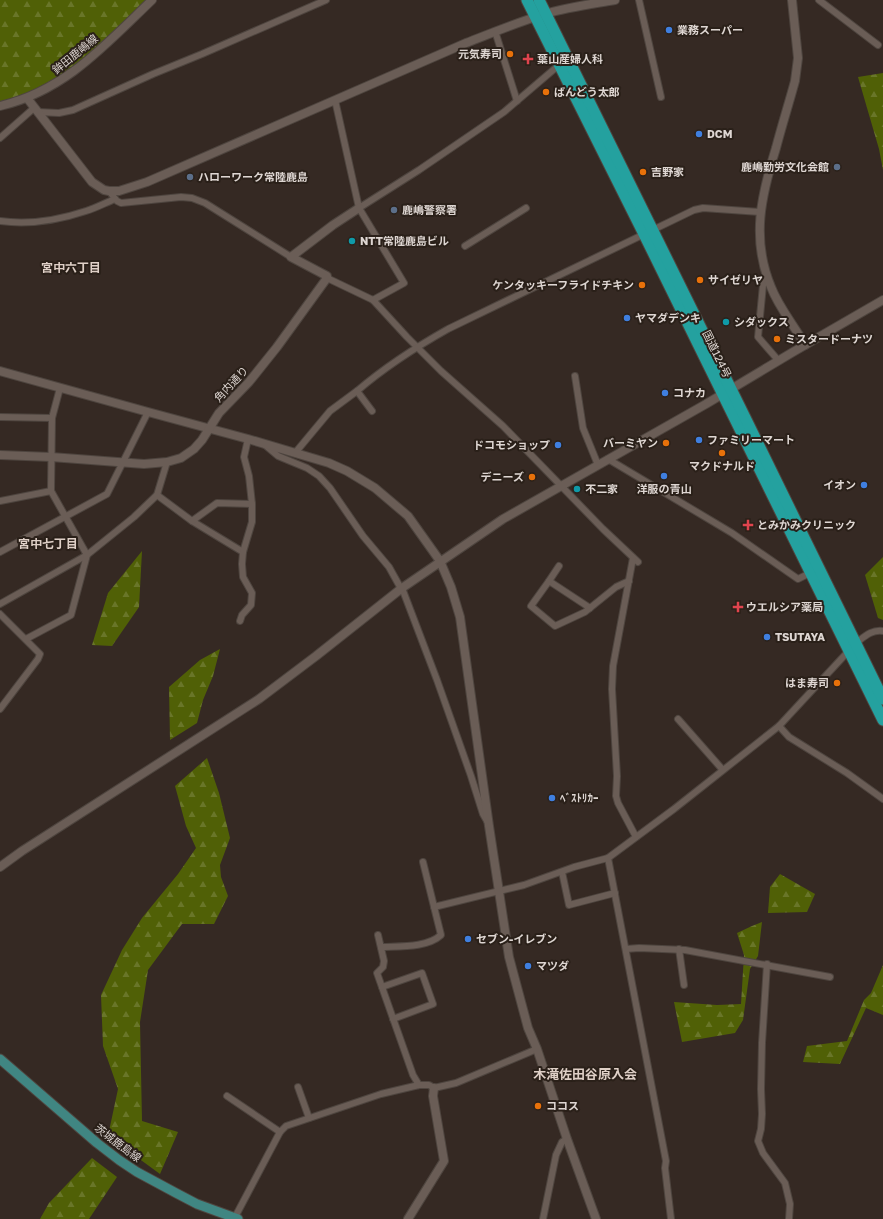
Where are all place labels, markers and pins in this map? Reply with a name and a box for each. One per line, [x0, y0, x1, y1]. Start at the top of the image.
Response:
place label: 業務スーパー [677, 23, 743, 36]
marker: 業務スーパー [664, 25, 674, 35]
place label: 元気寿司 [458, 47, 502, 60]
marker: 元気寿司 [505, 49, 515, 59]
place label: 葉山産婦人科 [537, 52, 603, 65]
marker: 葉山産婦人科 [522, 53, 534, 65]
place label: ばんどう太郎 [554, 85, 620, 98]
marker: ばんどう太郎 [541, 87, 551, 97]
place label: DCM [707, 127, 733, 140]
marker: DCM [694, 129, 704, 139]
place label: 鹿嶋勤労文化会館 [741, 160, 829, 173]
marker: 鹿嶋勤労文化会館 [832, 162, 842, 172]
place label: 吉野家 [651, 165, 684, 178]
marker: 吉野家 [638, 167, 648, 177]
place label: ハローワーク常陸鹿島 [198, 170, 308, 183]
marker: ハローワーク常陸鹿島 [185, 172, 195, 182]
place label: 鹿嶋警察署 [402, 203, 457, 216]
marker: 鹿嶋警察署 [389, 205, 399, 215]
place label: NTT常陸鹿島ビル [360, 234, 449, 247]
marker: NTT常陸鹿島ビル [347, 236, 357, 246]
place label: サイゼリヤ [708, 273, 763, 286]
marker: サイゼリヤ [695, 275, 705, 285]
place label: ケンタッキーフライドチキン [492, 278, 634, 291]
marker: ケンタッキーフライドチキン [637, 280, 647, 290]
place label: ヤマダデンキ [635, 311, 701, 324]
marker: ヤマダデンキ [622, 313, 632, 323]
place label: シダックス [734, 315, 789, 328]
marker: シダックス [721, 317, 731, 327]
place label: ミスタードーナツ [785, 332, 873, 345]
marker: ミスタードーナツ [772, 334, 782, 344]
place label: コナカ [673, 386, 706, 399]
marker: コナカ [660, 388, 670, 398]
place label: ファミリーマート [707, 433, 795, 446]
marker: ファミリーマート [694, 435, 704, 445]
place label: バーミヤン [603, 436, 658, 449]
place label: ドコモショップ [473, 438, 550, 451]
marker: バーミヤン [661, 438, 671, 448]
marker: ドコモショップ [553, 440, 563, 450]
marker: マクドナルド [717, 448, 727, 458]
place label: マクドナルド [689, 459, 755, 472]
place label: デニーズ [481, 470, 524, 483]
marker: 洋服の青山 [659, 471, 669, 481]
marker: デニーズ [527, 472, 537, 482]
place label: イオン [823, 478, 856, 491]
marker: イオン [859, 480, 869, 490]
place label: 不二家 [585, 482, 618, 495]
place label: 洋服の青山 [637, 482, 692, 495]
marker: 不二家 [572, 484, 582, 494]
place label: とみかみクリニック [757, 518, 856, 531]
marker: とみかみクリニック [742, 519, 754, 531]
place label: ウエルシア薬局 [746, 600, 823, 613]
marker: ウエルシア薬局 [733, 602, 743, 612]
place label: TSUTAYA [775, 630, 825, 643]
marker: TSUTAYA [762, 632, 772, 642]
place label: はま寿司 [785, 676, 829, 689]
marker: はま寿司 [832, 678, 842, 688]
place label: ﾍﾞｽﾄﾘｶｰ [560, 791, 599, 804]
marker: ﾍﾞｽﾄﾘｶｰ [547, 793, 557, 803]
place label: セブン-イレブン [476, 932, 557, 945]
marker: セブン-イレブン [463, 934, 473, 944]
place label: マツダ [536, 959, 569, 972]
marker: マツダ [523, 961, 533, 971]
place label: ココス [546, 1099, 579, 1112]
marker: ココス [533, 1101, 543, 1111]

